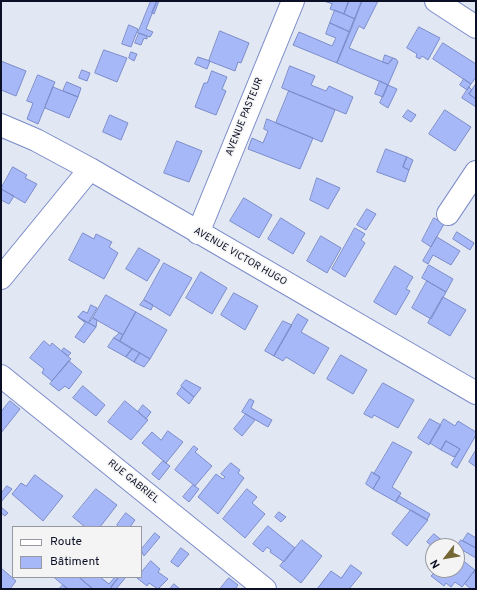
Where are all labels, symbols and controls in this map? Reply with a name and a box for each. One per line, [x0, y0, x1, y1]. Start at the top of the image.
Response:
street label: AVENUE PASTEUR [224, 76, 266, 158]
street label: AVENUE VICTOR HUGO [191, 225, 289, 289]
street label: RUE GABRIEL [105, 458, 161, 506]
legend [12, 526, 142, 578]
text: Route [50, 534, 82, 550]
north arrow [425, 538, 465, 578]
text: Bâtiment [50, 554, 100, 570]
text: N [428, 557, 444, 571]

